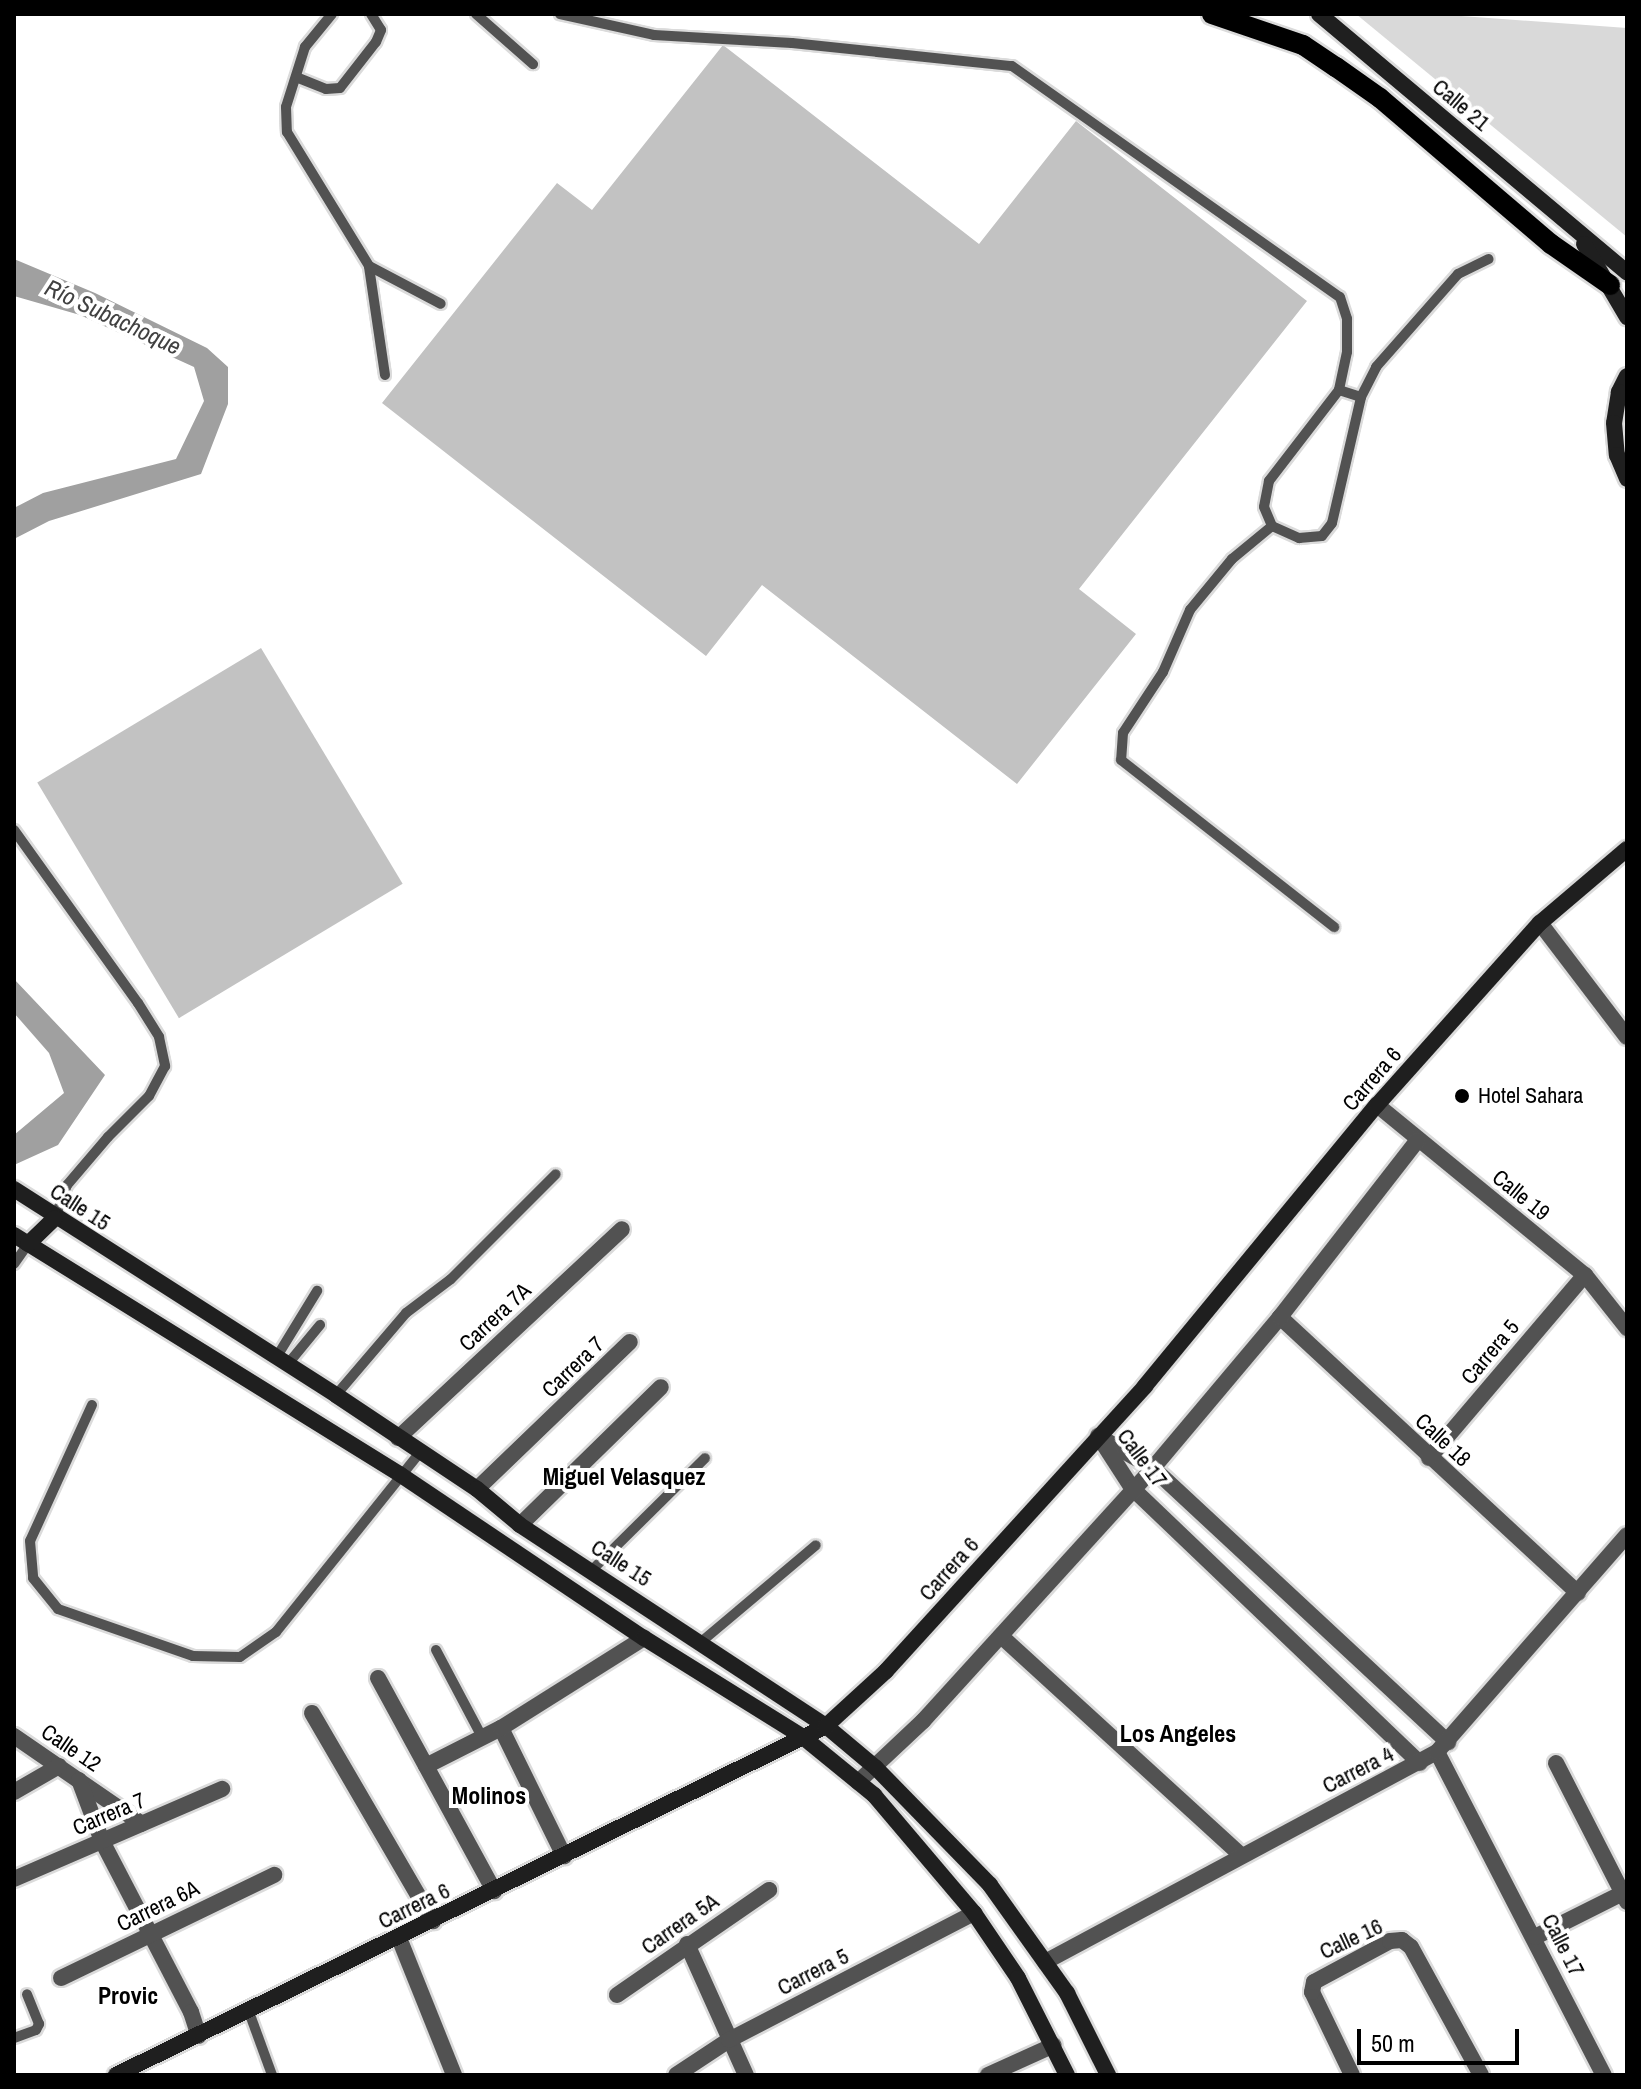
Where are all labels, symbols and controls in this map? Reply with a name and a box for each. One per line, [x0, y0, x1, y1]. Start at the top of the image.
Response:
street label: Calle 21 [1427, 74, 1495, 136]
water label: Río Subachoque [40, 273, 186, 361]
street label: Carrera 6 [1337, 1042, 1407, 1116]
place label: Hotel Sahara [1478, 1083, 1583, 1109]
marker: Hotel Sahara [1453, 1087, 1471, 1105]
street label: Calle 19 [1487, 1164, 1555, 1226]
street label: Calle 15 [45, 1178, 115, 1236]
street label: Carrera 7A [454, 1277, 536, 1357]
street label: Carrera 5 [1455, 1314, 1525, 1390]
street label: Carrera 7 [536, 1331, 610, 1403]
street label: Calle 18 [1410, 1408, 1476, 1472]
street label: Calle 17 [1112, 1424, 1172, 1492]
district label: Miguel Velasquez [543, 1463, 705, 1491]
street label: Carrera 6 [914, 1532, 984, 1606]
street label: Calle 15 [586, 1534, 656, 1592]
street label: Calle 12 [36, 1719, 106, 1777]
district label: Los Angeles [1119, 1720, 1237, 1748]
street label: Carrera 4 [1318, 1741, 1398, 1799]
district label: Molinos [452, 1782, 526, 1810]
street label: Carrera 7 [69, 1787, 149, 1841]
street label: Carrera 6A [113, 1875, 203, 1937]
street label: Carrera 6 [374, 1877, 454, 1935]
street label: Carrera 5A [636, 1888, 724, 1960]
street label: Calle 17 [1536, 1910, 1590, 1980]
street label: Calle 16 [1315, 1913, 1387, 1965]
street label: Carrera 5 [773, 1943, 853, 2001]
district label: Provic [98, 1982, 158, 2010]
scale bar [1361, 2013, 1523, 2063]
text: 50 m [1371, 2027, 1415, 2059]

